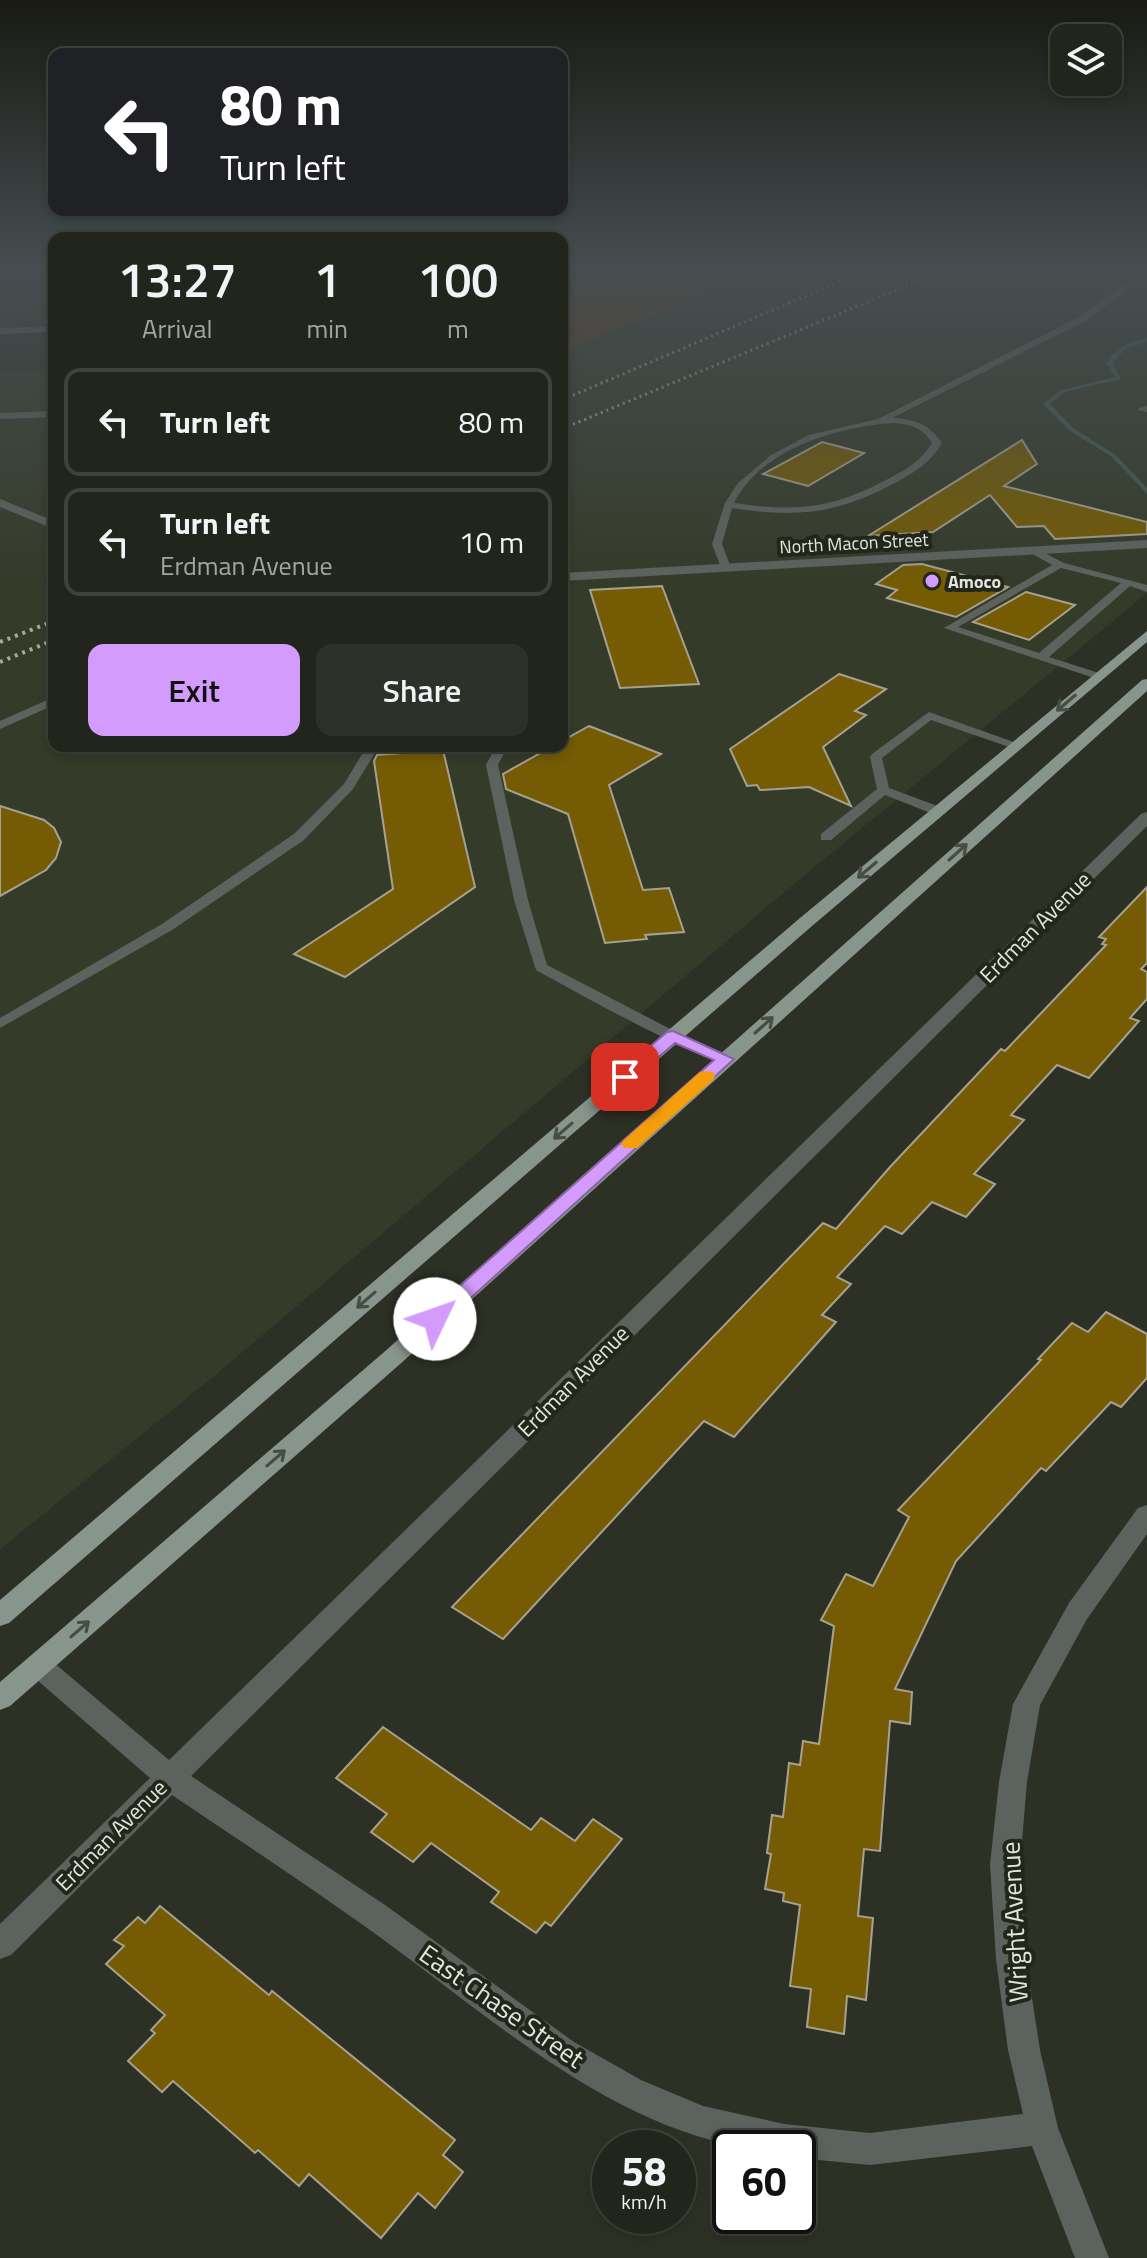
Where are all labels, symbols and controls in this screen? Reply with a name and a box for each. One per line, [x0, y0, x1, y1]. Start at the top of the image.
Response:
map controls [1050, 24, 1122, 96]
button: layers [1050, 24, 1122, 96]
text: 80 m [220, 62, 342, 147]
icon: left [88, 80, 192, 184]
text: Turn left [220, 139, 346, 194]
text: 13:27 [118, 243, 237, 316]
text: 1 [314, 243, 341, 316]
text: 100 [418, 243, 498, 316]
text: Arrival [142, 309, 212, 348]
text: min [306, 309, 348, 348]
text: m [447, 309, 469, 348]
text: Turn left [160, 399, 270, 445]
text: 80 m [459, 399, 524, 445]
icon: left [92, 400, 136, 444]
text: Turn left [160, 500, 270, 546]
text: 10 m [459, 519, 524, 565]
icon: left [92, 520, 136, 564]
street label: North Macon Street [779, 526, 930, 560]
text: Erdman Avenue [160, 546, 333, 585]
place label: Amoco [948, 568, 1001, 595]
marker: Amoco [923, 572, 941, 590]
button: Exit [88, 644, 300, 736]
button: Share [316, 644, 528, 736]
one-way arrow [1056, 694, 1077, 712]
one-way arrow [947, 843, 967, 861]
one-way arrow [857, 861, 877, 879]
street label: Erdman Avenue [971, 863, 1099, 991]
one-way arrow [753, 1016, 773, 1034]
pin [591, 1043, 659, 1111]
icon: arrive [603, 1055, 647, 1099]
one-way arrow [553, 1121, 573, 1139]
position arrow [393, 1277, 477, 1361]
one-way arrow [356, 1291, 376, 1309]
street label: Erdman Avenue [509, 1317, 637, 1445]
one-way arrow [266, 1449, 286, 1467]
one-way arrow [69, 1620, 90, 1638]
street label: Erdman Avenue [47, 1771, 175, 1899]
street label: Wright Avenue [990, 1841, 1038, 2003]
street label: East Chase Street [412, 1935, 592, 2077]
speed limit sign: 60 [712, 2130, 816, 2234]
text: 58 [622, 2141, 666, 2202]
text: km/h [621, 2186, 667, 2217]

